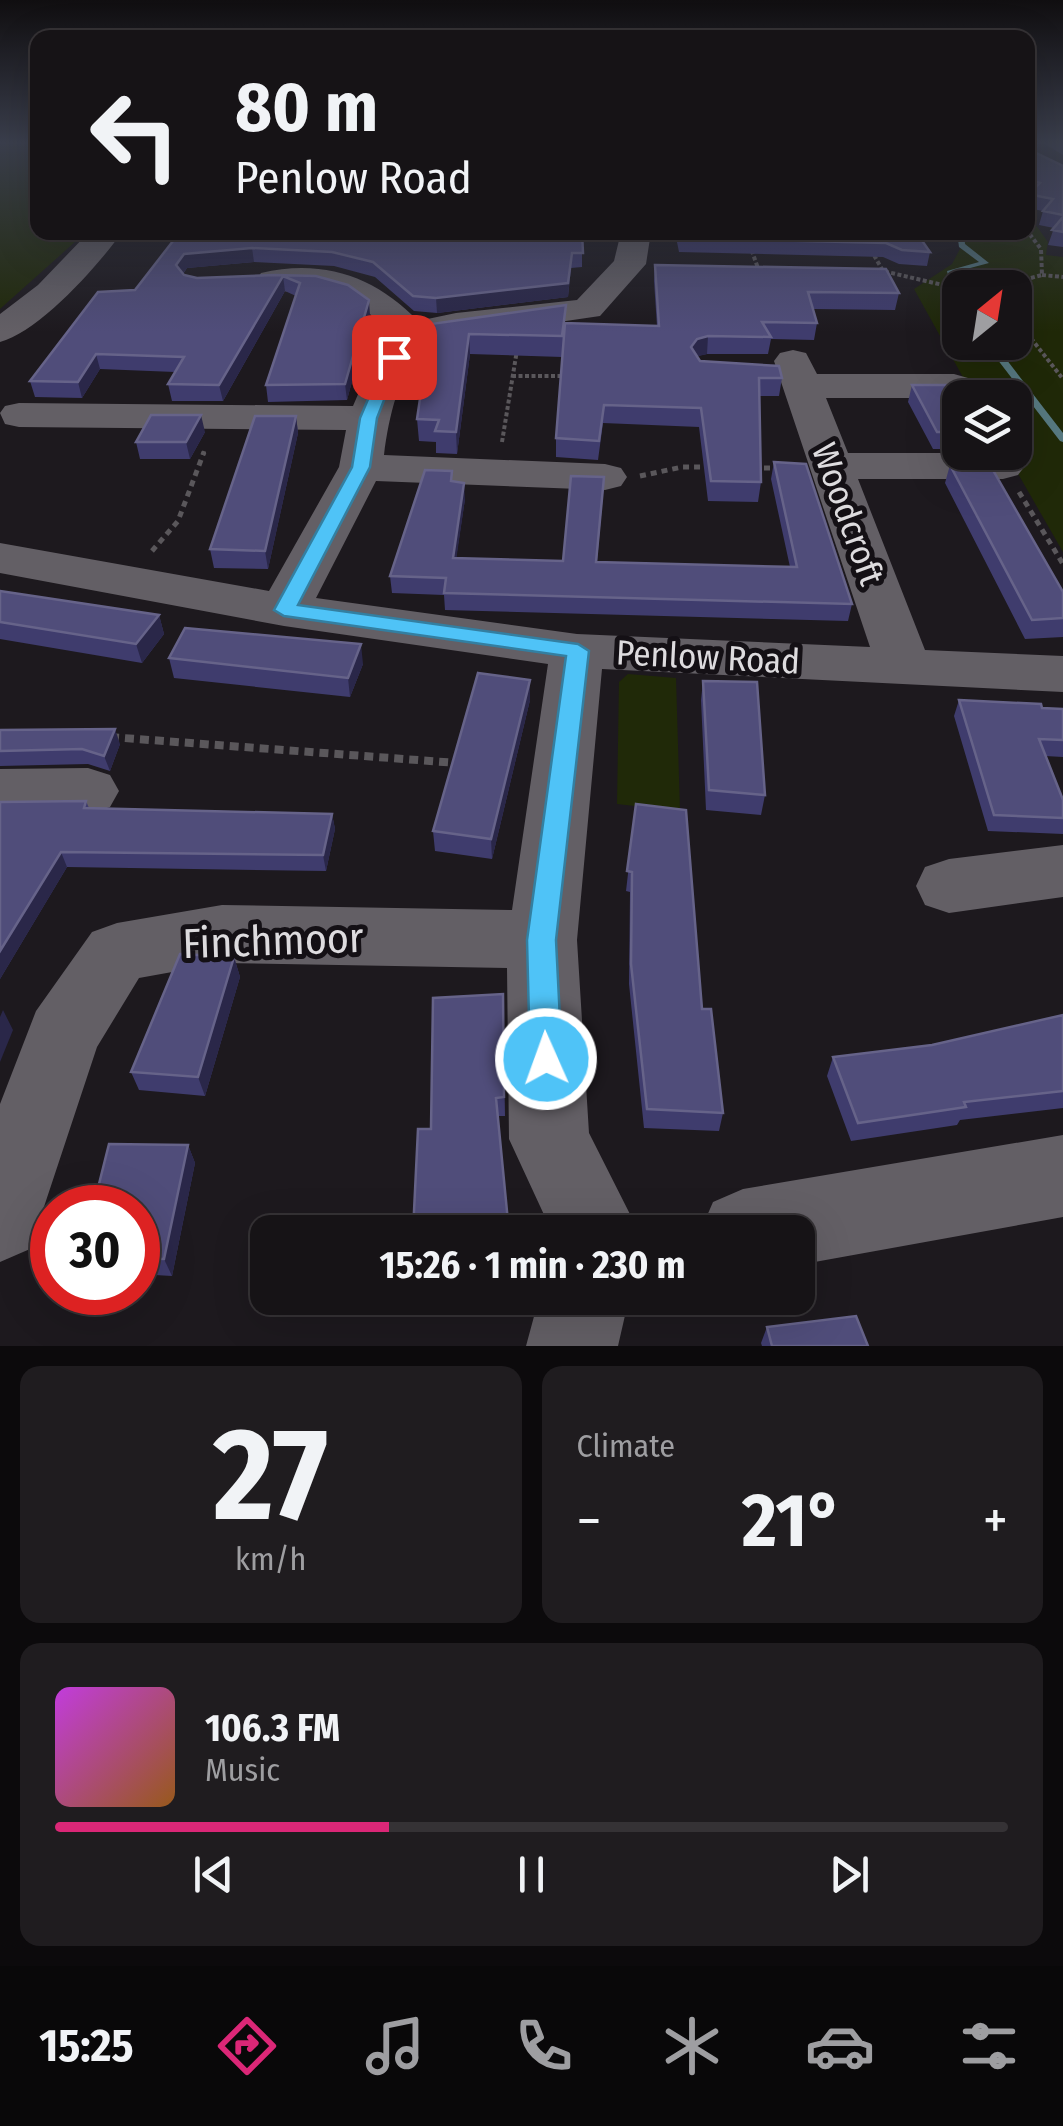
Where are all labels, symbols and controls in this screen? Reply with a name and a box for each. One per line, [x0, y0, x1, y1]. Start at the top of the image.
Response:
text: 80 m [235, 66, 378, 150]
icon: left [70, 70, 200, 200]
text: Penlow Road [235, 151, 472, 205]
north arrow [942, 270, 1032, 360]
map controls [942, 270, 1032, 470]
pin [352, 315, 437, 400]
icon: arrive [367, 330, 422, 385]
button: layers [942, 380, 1032, 470]
street label: Woodcroft [803, 437, 893, 591]
street label: Penlow Road [615, 631, 801, 683]
street label: Finchmoor [182, 913, 365, 969]
position arrow [494, 1007, 598, 1111]
speed limit sign: 30 [30, 1185, 160, 1315]
text: 15:26 · 1 min · 230 m [380, 1242, 685, 1288]
text: 27 [213, 1397, 328, 1553]
text: Climate [577, 1427, 675, 1465]
text: 21° [742, 1476, 842, 1566]
text: − [577, 1488, 601, 1554]
text: + [983, 1488, 1008, 1554]
text: km/h [235, 1540, 306, 1578]
text: 106.3 FM [205, 1705, 340, 1751]
text: Music [205, 1751, 280, 1789]
icon: previous [186, 1847, 241, 1902]
icon: pause [504, 1847, 559, 1902]
icon: next [822, 1847, 877, 1902]
icon: directions [212, 2011, 282, 2081]
icon: music [360, 2011, 430, 2081]
icon: phone [509, 2011, 579, 2081]
icon: climate [657, 2011, 727, 2081]
icon: car [805, 2011, 875, 2081]
icon: filters [954, 2011, 1024, 2081]
text: 15:25 [39, 2019, 134, 2073]

